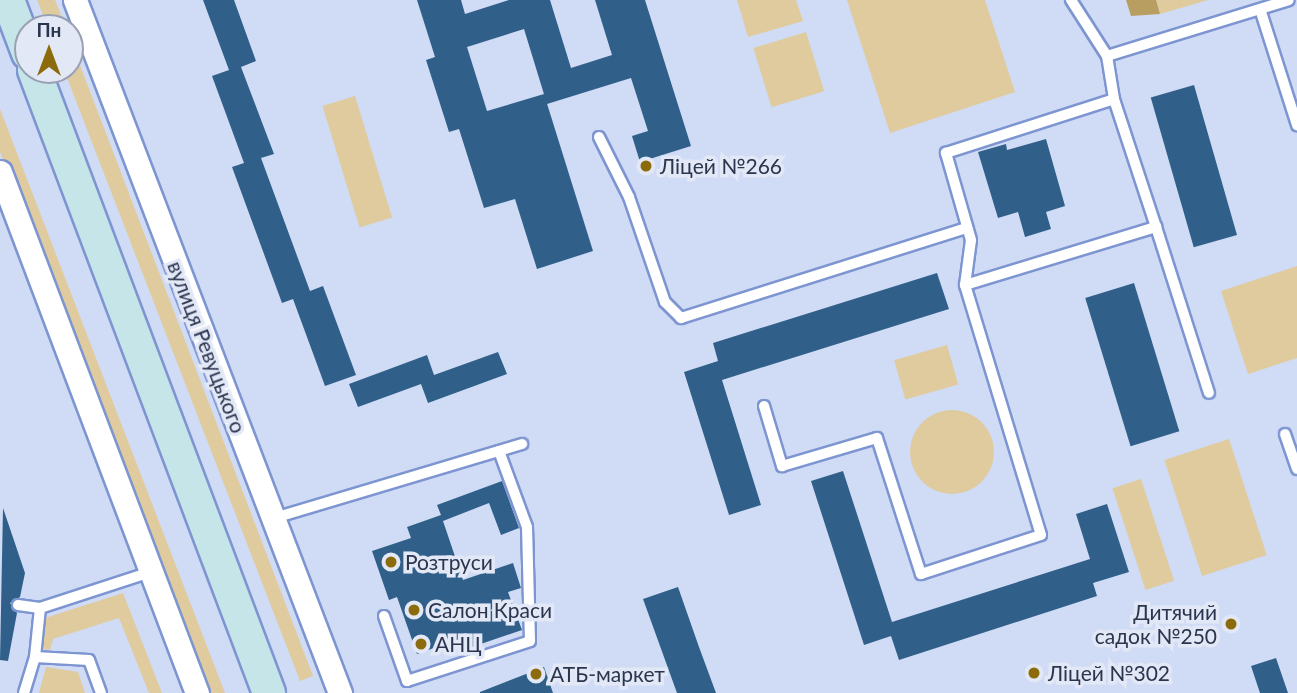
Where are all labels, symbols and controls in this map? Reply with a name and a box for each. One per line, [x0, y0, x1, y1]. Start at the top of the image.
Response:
north arrow [14, 14, 84, 84]
text: Пн [37, 18, 61, 41]
place label: Ліцей №266 [660, 153, 782, 179]
marker: Ліцей №266 [638, 158, 654, 174]
street label: вулиця Ревуцького [163, 257, 251, 437]
place label: Розтруси [405, 549, 493, 575]
marker: Розтруси [383, 554, 399, 570]
place label: Салон Краси [428, 597, 552, 623]
place label: Дитячий садок №250 [1095, 599, 1217, 649]
marker: Салон Краси [406, 602, 422, 618]
marker: Дитячий садок №250 [1223, 616, 1239, 632]
place label: АНЦ [435, 631, 482, 657]
marker: АНЦ [413, 636, 429, 652]
place label: Ліцей №302 [1048, 660, 1170, 686]
place label: АТБ-маркет [550, 661, 665, 687]
marker: Ліцей №302 [1026, 665, 1042, 681]
marker: АТБ-маркет [528, 666, 544, 682]

